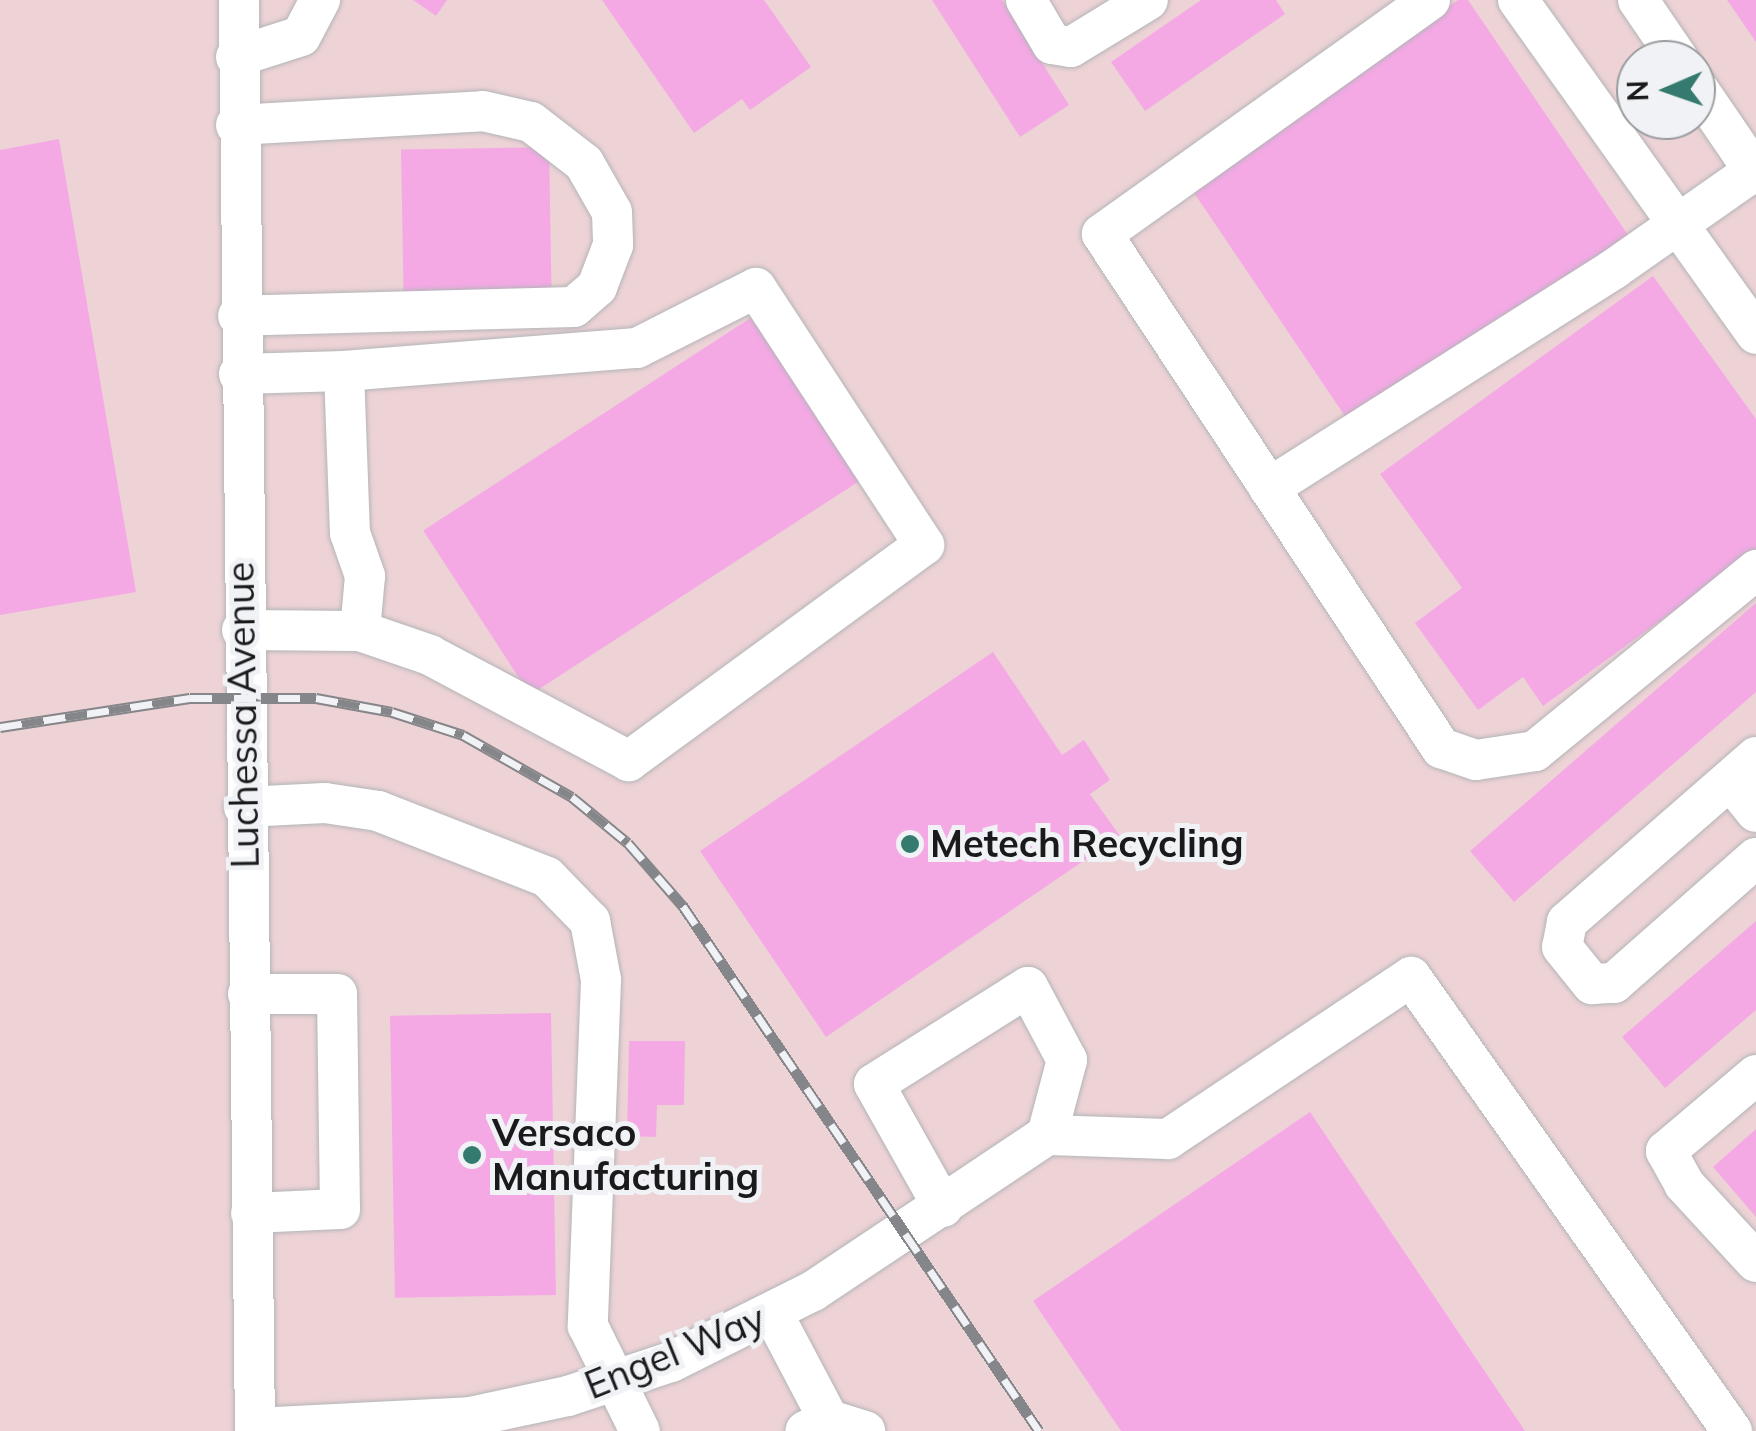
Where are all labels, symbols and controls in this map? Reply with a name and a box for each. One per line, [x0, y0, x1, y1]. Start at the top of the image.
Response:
north arrow [1616, 40, 1716, 140]
text: N [1620, 80, 1655, 102]
street label: Luchessa Avenue [218, 561, 268, 869]
place label: Metech Recycling [930, 821, 1244, 867]
marker: Metech Recycling [899, 833, 921, 855]
place label: Versaco Manufacturing [492, 1110, 759, 1200]
marker: Versaco Manufacturing [461, 1144, 483, 1166]
street label: Engel Way [578, 1295, 772, 1409]

